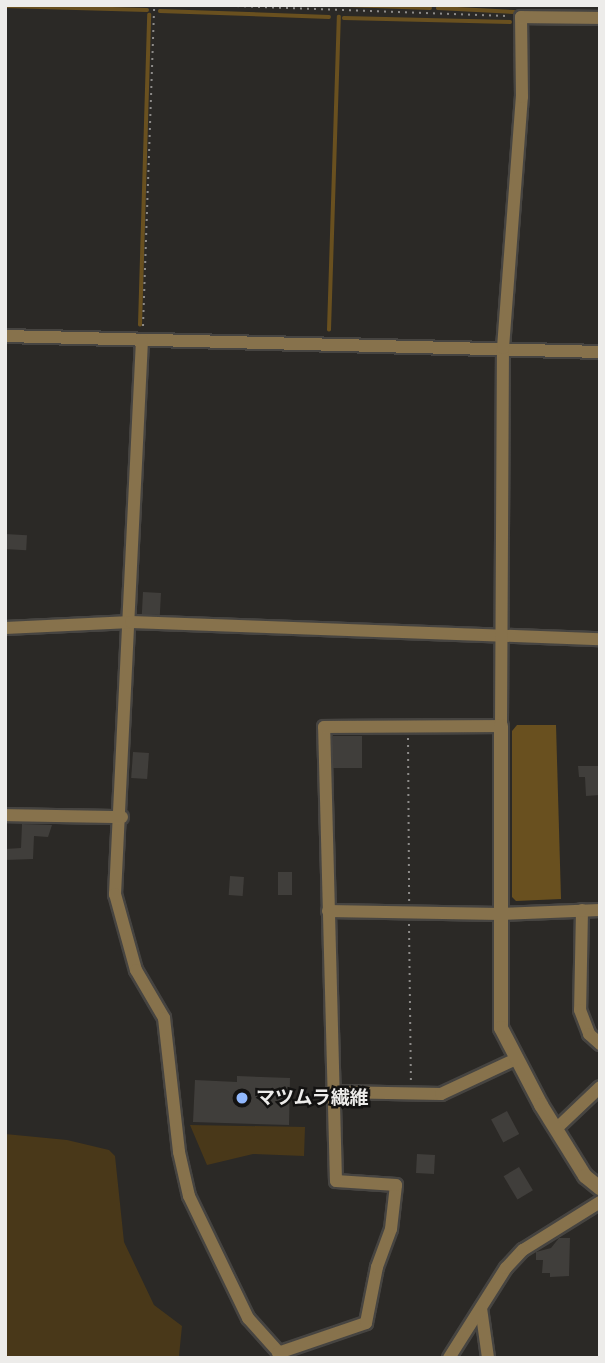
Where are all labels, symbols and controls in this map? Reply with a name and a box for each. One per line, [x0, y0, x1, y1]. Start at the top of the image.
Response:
place label: マツムラ繊維 [256, 1087, 370, 1109]
marker: マツムラ繊維 [234, 1090, 250, 1106]

